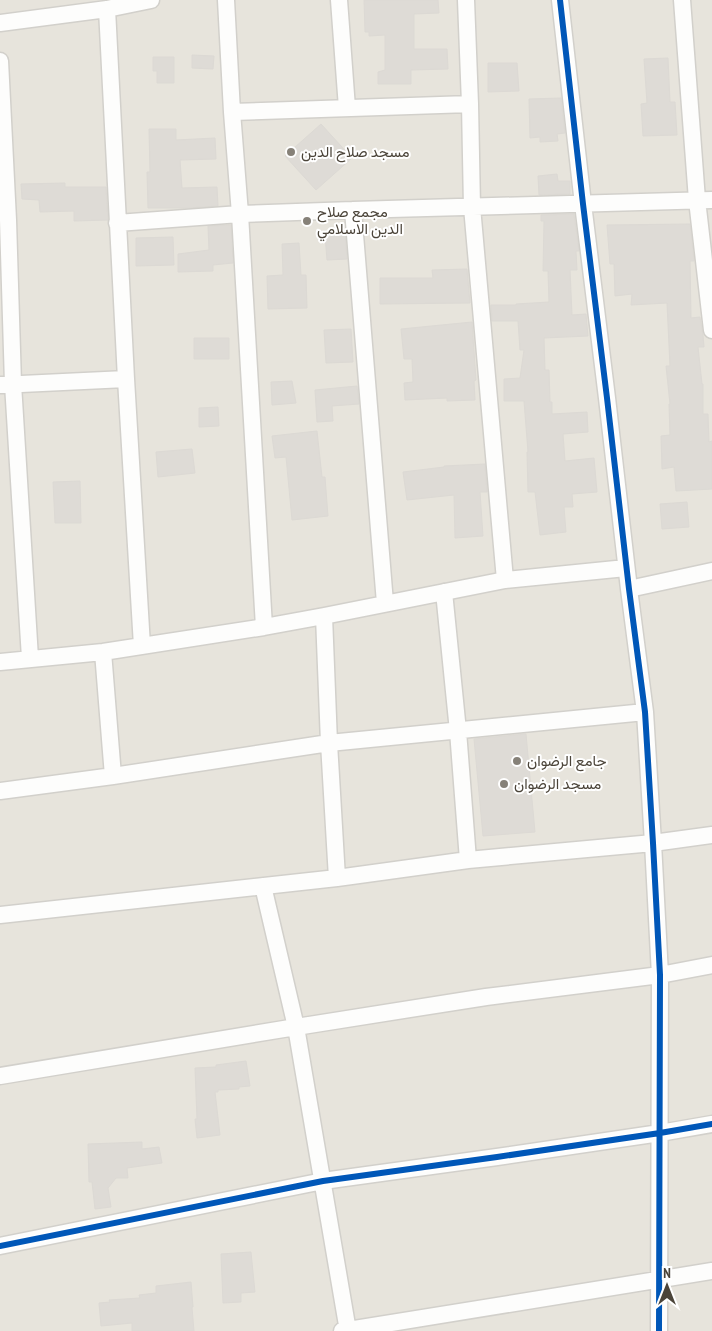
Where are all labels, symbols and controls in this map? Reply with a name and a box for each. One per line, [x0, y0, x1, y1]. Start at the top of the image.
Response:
place label: مسجد صلاح الدين [301, 142, 410, 163]
marker: مسجد صلاح الدين [285, 146, 297, 158]
place label: مجمع صلاح الدين الاسلامي [317, 202, 403, 242]
marker: مجمع صلاح الدين الاسلامي [301, 215, 313, 227]
place label: جامع الرضوان [527, 751, 606, 772]
marker: جامع الرضوان [511, 755, 523, 767]
place label: مسجد الرضوان [514, 774, 601, 793]
marker: مسجد الرضوان [498, 778, 510, 790]
north arrow [642, 1261, 692, 1311]
text: N [663, 1264, 671, 1282]

